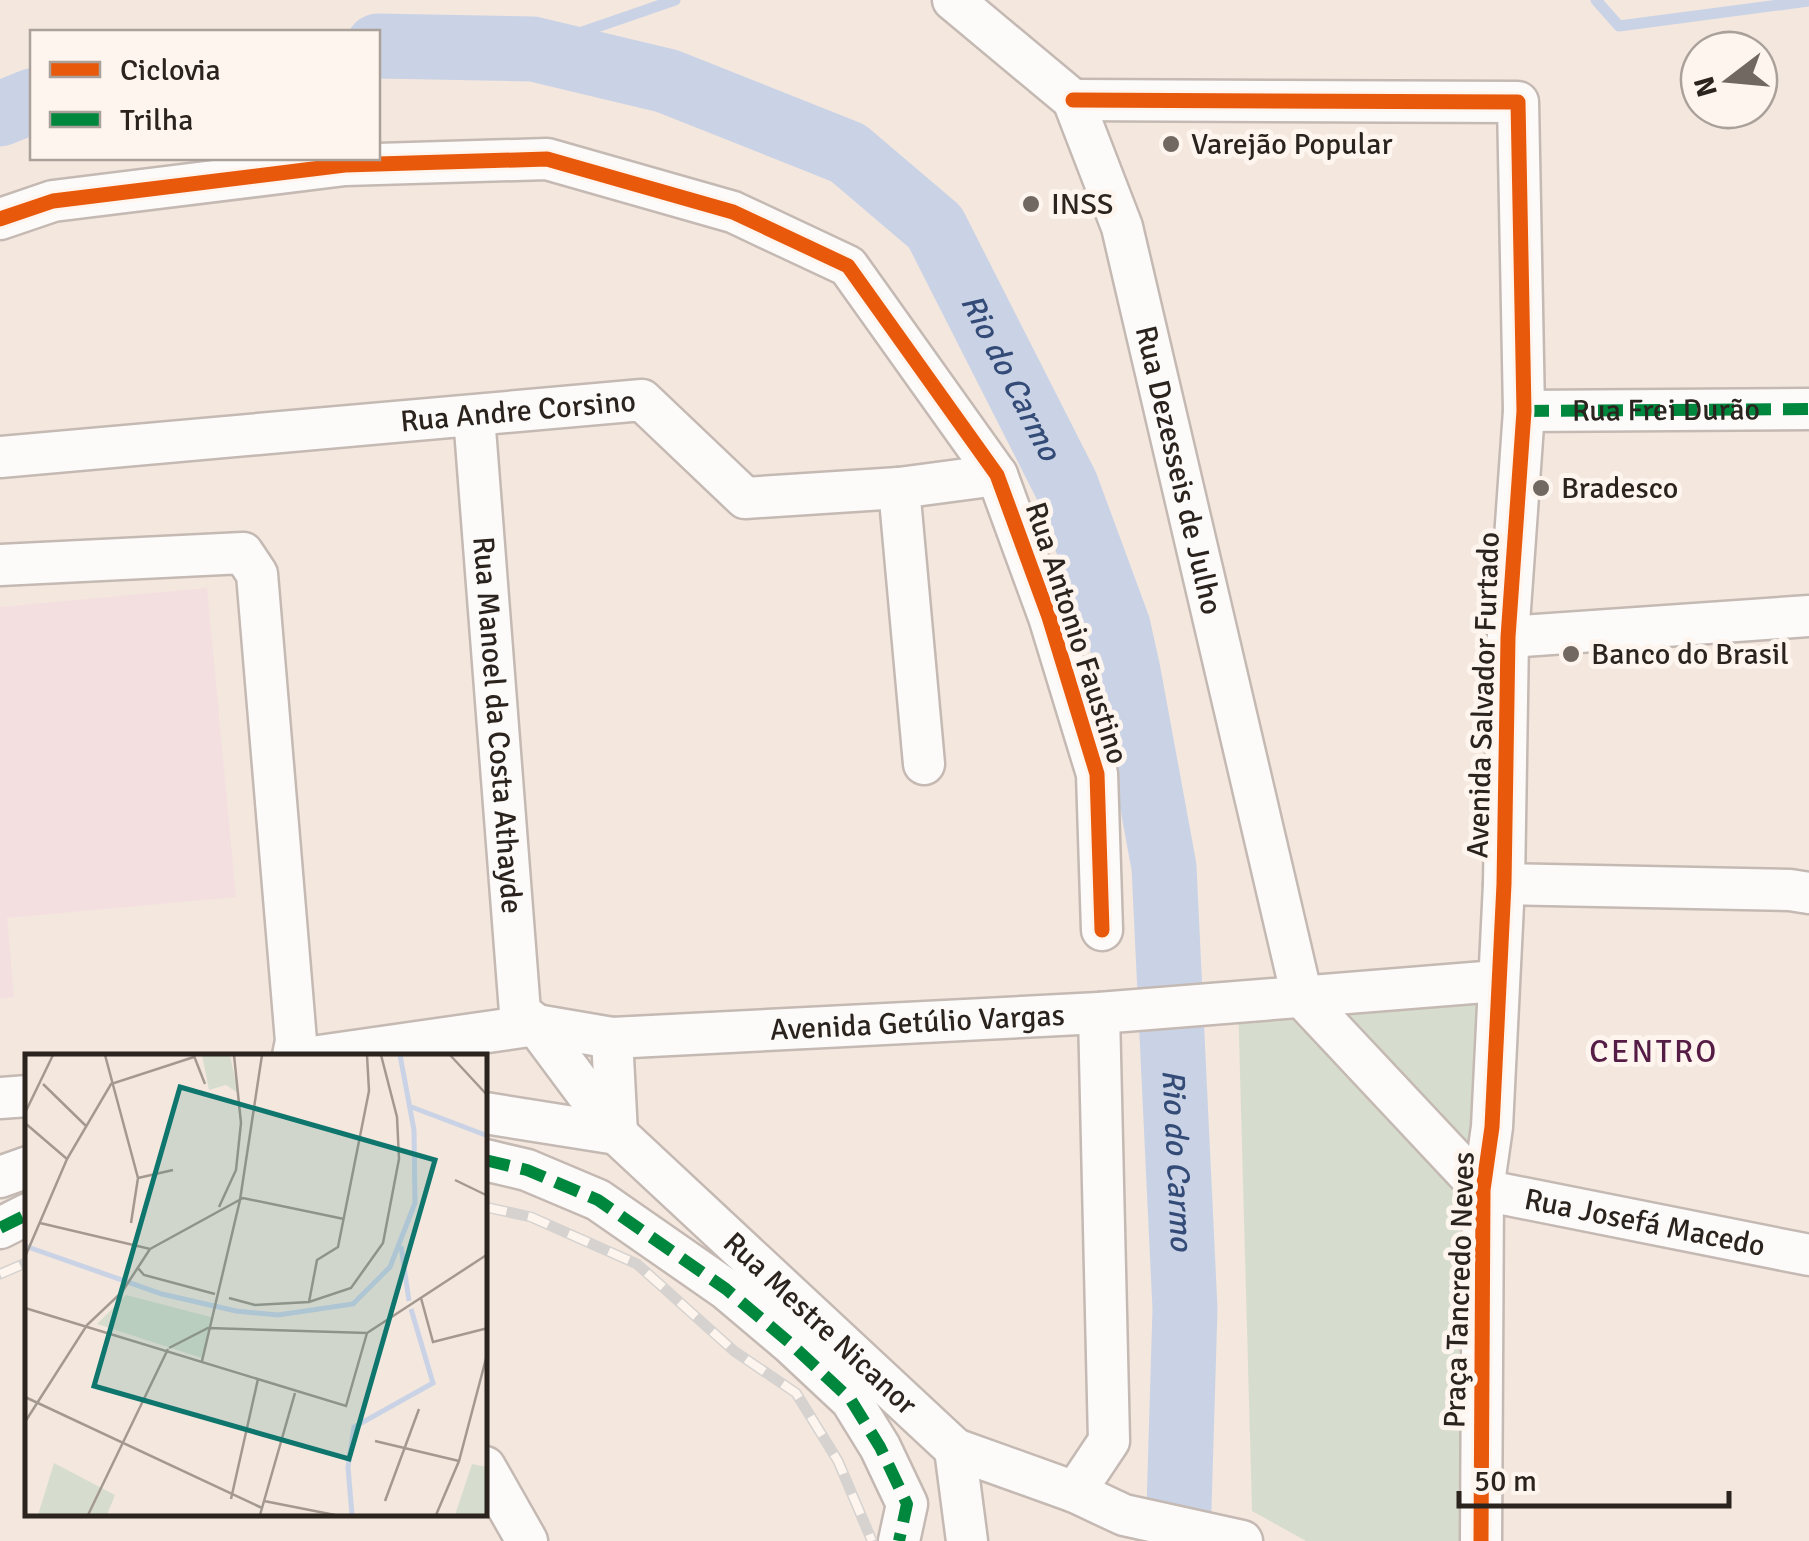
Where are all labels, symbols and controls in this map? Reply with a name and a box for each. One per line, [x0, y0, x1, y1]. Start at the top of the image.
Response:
legend [30, 30, 380, 160]
north arrow [1679, 30, 1779, 130]
text: Ciclovia [120, 52, 221, 89]
text: N [1687, 73, 1725, 101]
text: Trilha [120, 102, 193, 139]
place label: Varejão Popular [1191, 126, 1393, 163]
marker: Varejão Popular [1160, 133, 1182, 155]
place label: INSS [1051, 186, 1114, 223]
marker: INSS [1020, 193, 1042, 215]
water label: Rio do Carmo [952, 287, 1070, 468]
street label: Rua Dezesseis de Julho [1127, 322, 1230, 618]
street label: Rua Andre Corsino [399, 383, 637, 440]
street label: Rua Frei Durão [1572, 391, 1760, 430]
place label: Bradesco [1561, 470, 1678, 507]
marker: Bradesco [1530, 477, 1552, 499]
street label: Rua Antonio Faustino [1017, 498, 1136, 769]
street label: Avenida Salvador Furtado [1459, 531, 1508, 859]
street label: Rua Manoel da Costa Athayde [464, 535, 530, 915]
place label: Banco do Brasil [1591, 636, 1789, 673]
marker: Banco do Brasil [1560, 643, 1582, 665]
street label: Avenida Getúlio Vargas [769, 997, 1066, 1049]
district label: CENTRO [1589, 1032, 1719, 1071]
inset map [25, 1054, 488, 1516]
water label: Rio do Carmo [1154, 1068, 1201, 1253]
street label: Praça Tancredo Neves [1436, 1151, 1483, 1429]
street label: Rua Josefá Macedo [1521, 1181, 1768, 1265]
street label: Rua Mestre Nicanor [715, 1224, 925, 1423]
scale bar [1459, 1446, 1729, 1508]
text: 50 m [1474, 1463, 1537, 1500]

